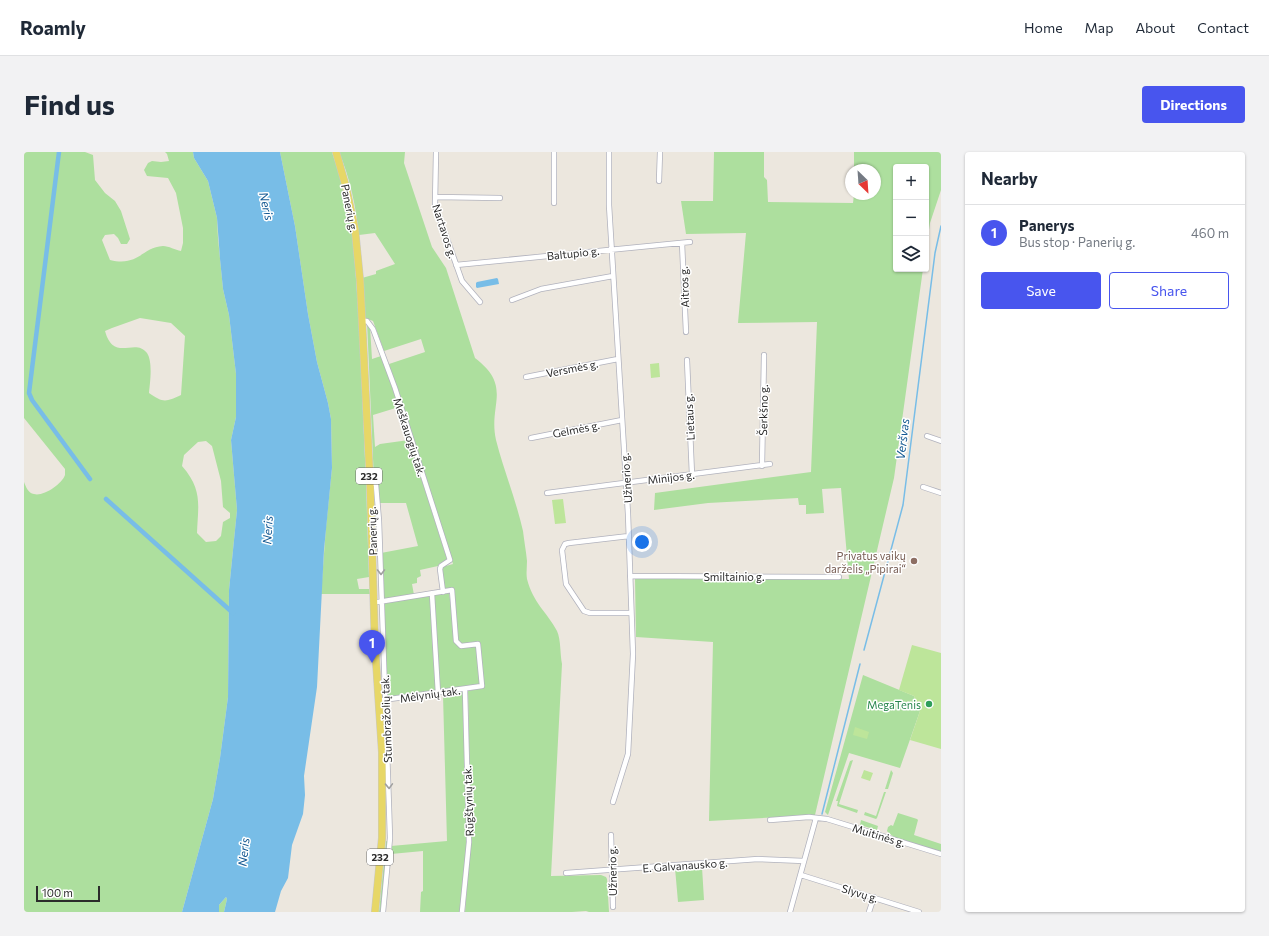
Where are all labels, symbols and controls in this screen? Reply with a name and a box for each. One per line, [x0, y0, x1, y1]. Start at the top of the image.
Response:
text: Roamly [20, 16, 86, 39]
text: Home [1024, 19, 1063, 36]
text: Map [1085, 19, 1113, 36]
text: About [1135, 19, 1175, 36]
text: Contact [1197, 19, 1249, 36]
button: Directions [1142, 86, 1245, 123]
text: Find us [24, 87, 115, 121]
north arrow [845, 164, 881, 200]
map controls [893, 164, 929, 272]
button: + [893, 164, 929, 200]
text: Nearby [981, 168, 1038, 189]
street label: Panerių g. [339, 183, 361, 234]
water label: Neris [257, 190, 277, 222]
button: − [893, 200, 929, 236]
street label: Nartavos g. [430, 202, 460, 260]
text: Panerys [1019, 216, 1074, 234]
text: 1 [991, 225, 997, 241]
text: 460 m [1191, 225, 1229, 241]
text: Bus stop · Panerių g. [1019, 234, 1135, 250]
button: layers [893, 236, 929, 272]
street label: Baltupio g. [546, 244, 600, 262]
street label: Aitros g. [677, 266, 691, 308]
button: Save [981, 272, 1101, 309]
button: Share [1109, 272, 1229, 309]
street label: Versmės g. [545, 356, 600, 379]
street label: Šerkšno g. [755, 384, 770, 436]
street label: Lietaus g. [681, 393, 697, 441]
street label: Meškauogių tak. [391, 396, 429, 478]
water label: Veršvas [893, 417, 912, 460]
street label: Gelmės g. [551, 418, 601, 440]
street label: Užnerio g. [618, 452, 634, 503]
road number: 232 [356, 468, 382, 484]
street label: Minijos g. [647, 468, 696, 486]
street label: Panerių g. [365, 506, 379, 556]
water label: Neris [259, 515, 275, 545]
your location [632, 532, 652, 552]
place label: Privatus vaikų darželis „Pipirai“ [825, 549, 907, 575]
marker: Privatus vaikų darželis „Pipirai“ [909, 556, 919, 566]
one-way arrow [377, 569, 385, 575]
street label: Smiltainio g. [703, 570, 765, 583]
pin: 1 [359, 630, 385, 663]
street label: Stumbražolių tak. [378, 674, 394, 763]
street label: Mėlynių tak. [399, 683, 462, 705]
place label: MegaTenis [867, 698, 921, 711]
marker: MegaTenis [924, 699, 934, 709]
street label: Rūgštynių tak. [460, 765, 476, 837]
one-way arrow [384, 783, 393, 789]
street label: Muitinės g. [851, 821, 907, 849]
water label: Neris [235, 836, 252, 867]
street label: Užnerio g. [605, 845, 619, 896]
road number: 232 [367, 849, 393, 865]
street label: E. Galvanausko g. [642, 856, 728, 874]
street label: Slyvų g. [840, 881, 880, 905]
scale bar [36, 884, 100, 903]
text: 100 m [42, 886, 73, 899]

